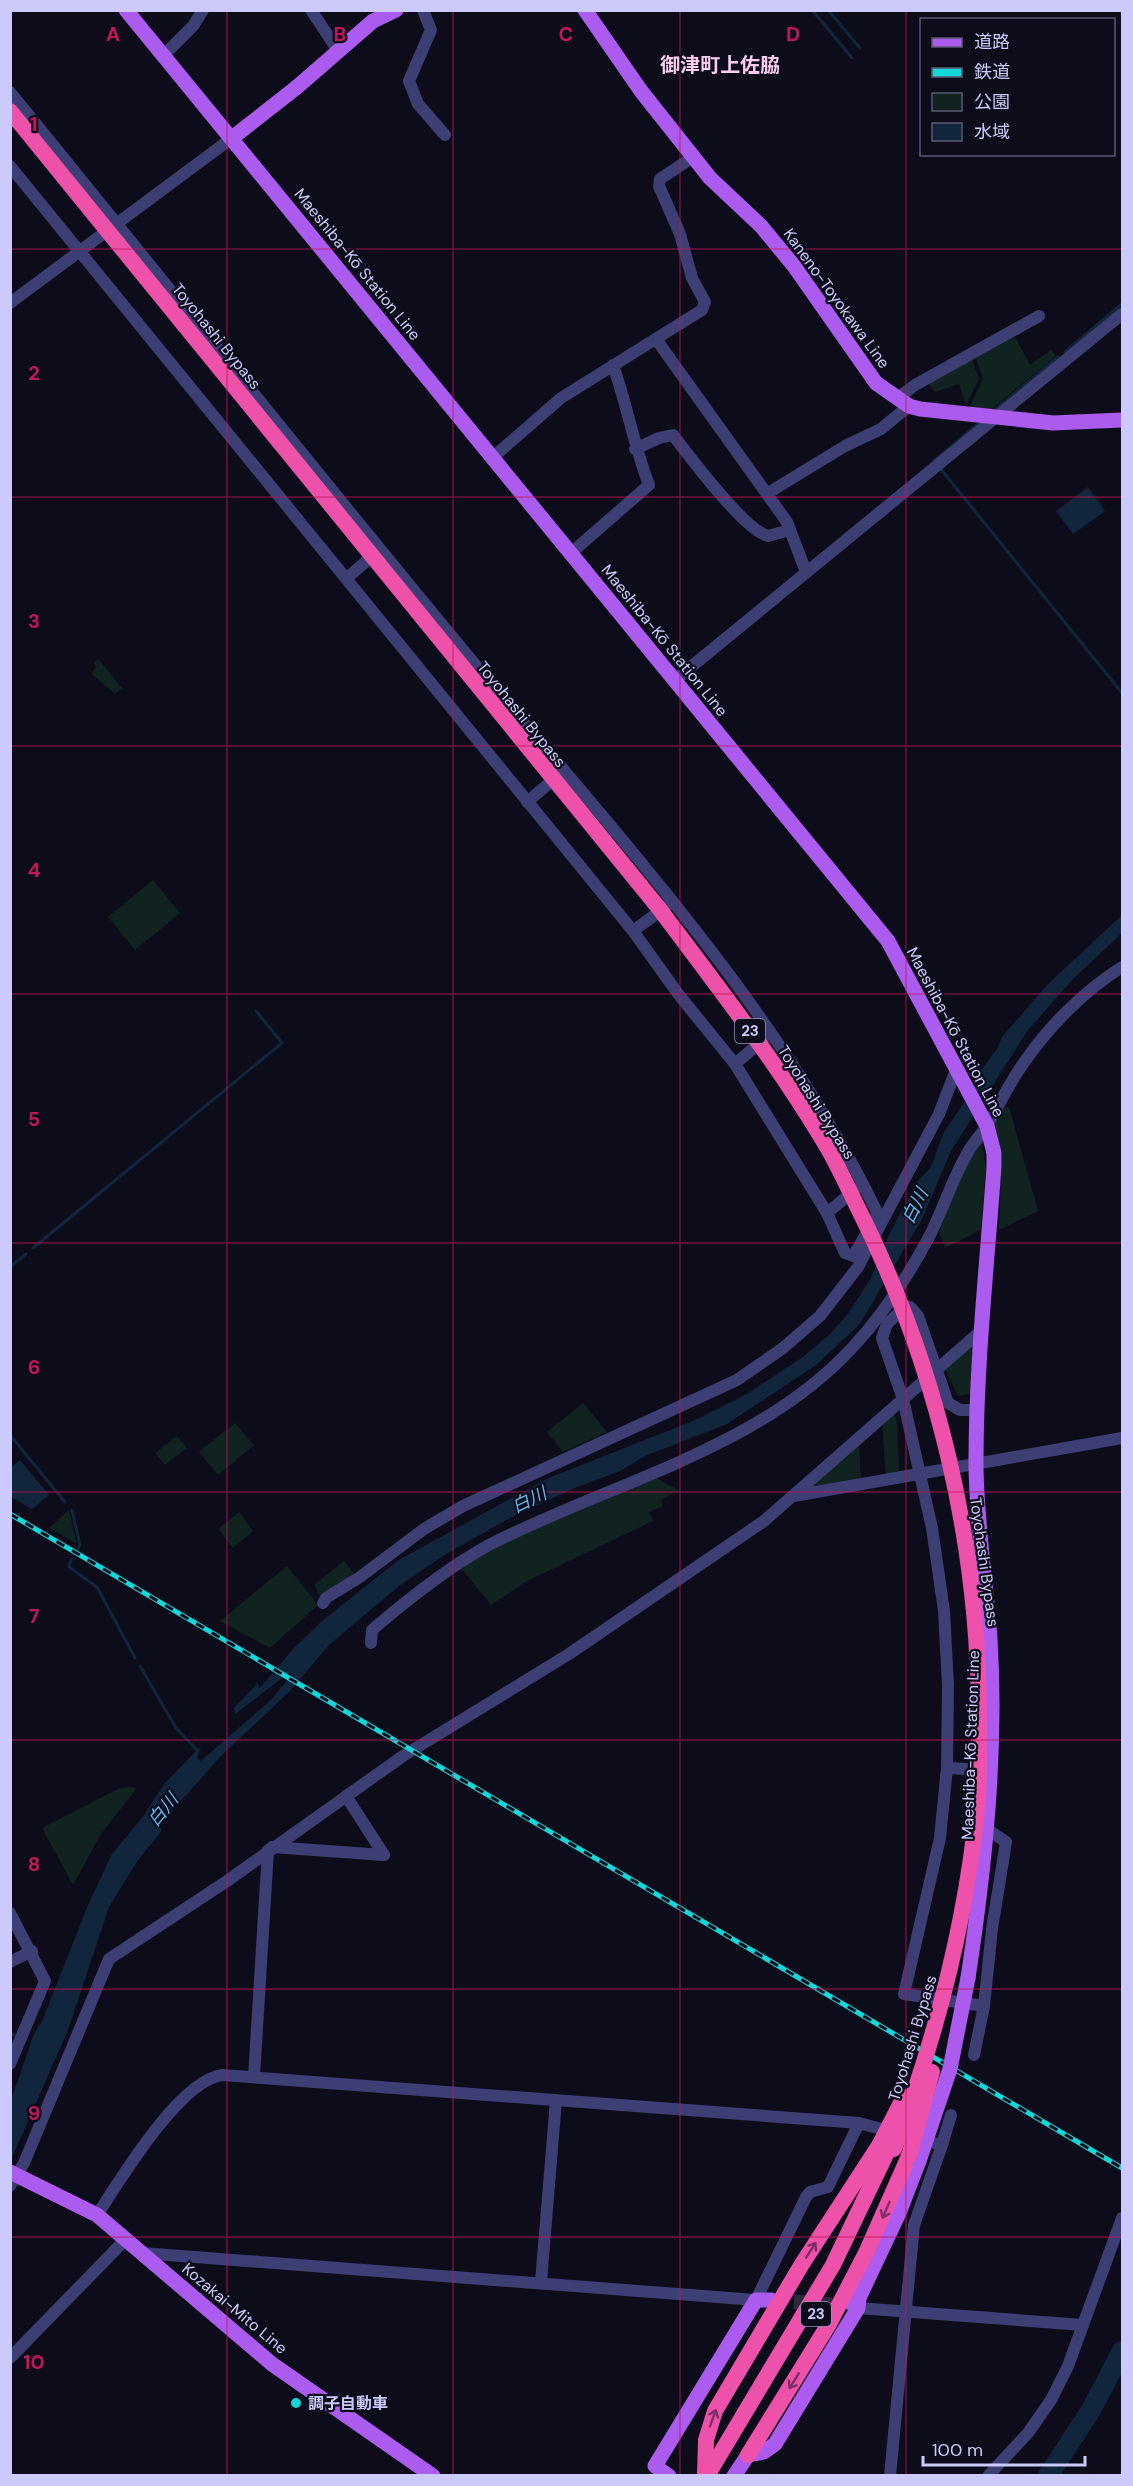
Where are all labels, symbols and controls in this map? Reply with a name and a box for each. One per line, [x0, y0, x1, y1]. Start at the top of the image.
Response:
legend [920, 18, 1115, 156]
text: A [106, 21, 120, 47]
text: B [334, 21, 346, 47]
text: C [559, 21, 573, 47]
text: D [786, 21, 800, 47]
text: 道路 [974, 30, 1010, 54]
district label: 御津町上佐脇 [660, 52, 780, 78]
text: 鉄道 [974, 60, 1010, 84]
text: 公園 [974, 90, 1010, 114]
text: 1 [30, 111, 38, 137]
text: 水域 [974, 120, 1010, 144]
street label: Maeshiba-Kō Station Line [290, 184, 426, 345]
street label: Kaneno-Toyokawa Line [779, 224, 895, 373]
street label: Toyohashi Bypass [167, 279, 266, 394]
text: 2 [28, 360, 40, 386]
street label: Maeshiba-Kō Station Line [597, 560, 733, 721]
text: 3 [28, 608, 40, 634]
street label: Toyohashi Bypass [472, 657, 571, 772]
text: 4 [28, 857, 41, 883]
street label: Maeshiba-Kō Station Line [902, 943, 1009, 1121]
road number: 23 [735, 1019, 765, 1043]
street label: Toyohashi Bypass [773, 1041, 860, 1163]
text: 5 [28, 1106, 40, 1132]
water label: 白川 [896, 1183, 935, 1227]
text: 6 [28, 1354, 40, 1380]
water label: 白川 [508, 1480, 552, 1519]
street label: Toyohashi Bypass [965, 1496, 1004, 1628]
text: 7 [29, 1603, 40, 1629]
street label: Maeshiba-Kō Station Line [957, 1650, 984, 1840]
water label: 白川 [142, 1787, 185, 1832]
text: 8 [28, 1851, 40, 1877]
street label: Toyohashi Bypass [883, 1973, 942, 2104]
text: 9 [28, 2100, 40, 2126]
one-way arrow [880, 2200, 891, 2218]
one-way arrow [805, 2242, 817, 2259]
street label: Kozakai-Mito Line [178, 2258, 292, 2359]
road number: 23 [801, 2302, 831, 2326]
text: 10 [23, 2349, 45, 2375]
one-way arrow [787, 2372, 799, 2389]
place label: 調子自動車 [308, 2393, 388, 2414]
marker: 調子自動車 [289, 2396, 303, 2410]
one-way arrow [708, 2409, 719, 2428]
scale bar [923, 2429, 1085, 2467]
text: 100 m [932, 2438, 983, 2462]

